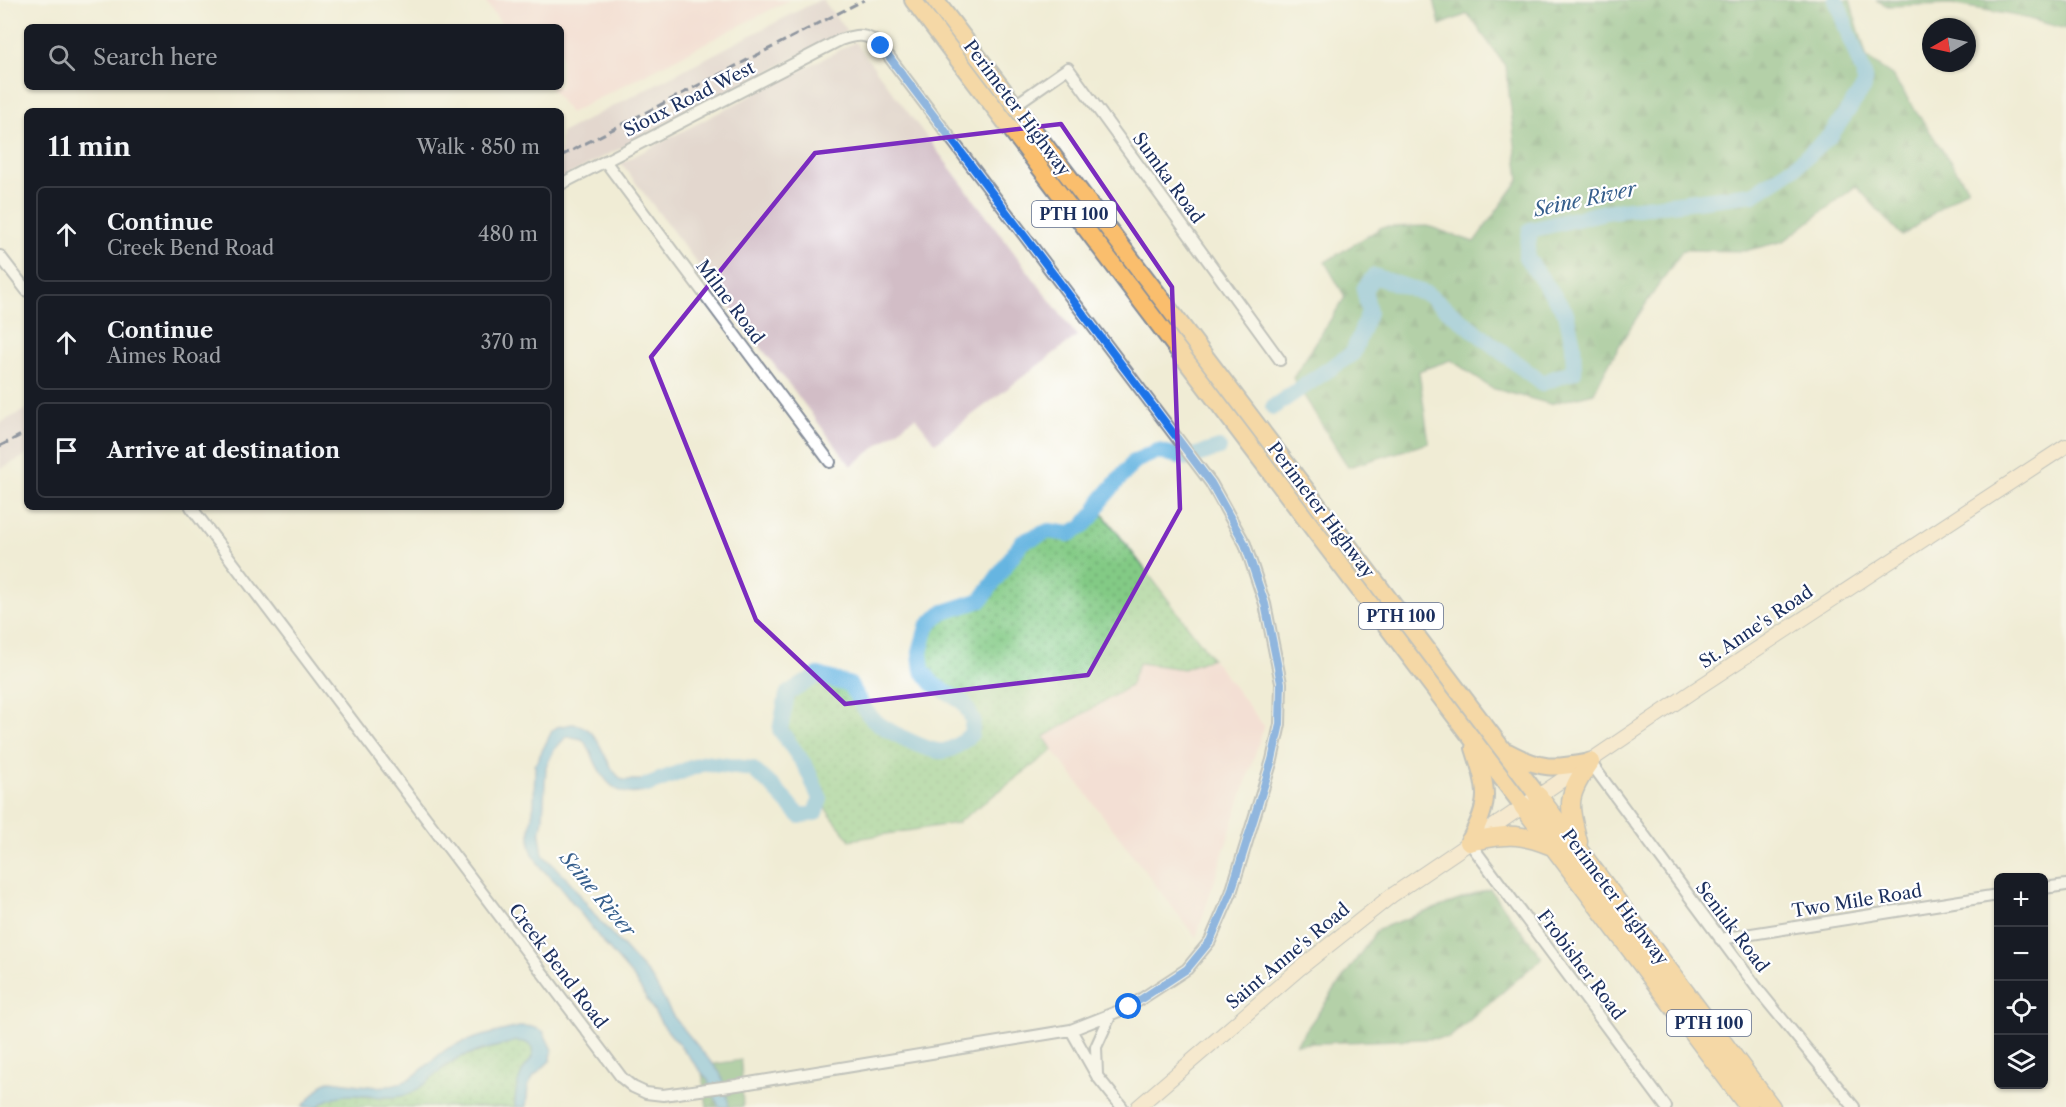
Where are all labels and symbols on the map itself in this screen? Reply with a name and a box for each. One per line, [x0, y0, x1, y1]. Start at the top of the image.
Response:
north arrow [1922, 18, 1976, 72]
route end [867, 32, 893, 58]
street label: Perimeter Highway [959, 36, 1076, 181]
street label: Sioux Road West [620, 56, 759, 142]
street label: Sumka Road [1128, 128, 1208, 228]
water label: Seine River [1530, 176, 1640, 222]
road number: PTH 100 [1032, 201, 1116, 227]
street label: Milne Road [691, 256, 769, 348]
street label: Perimeter Highway [1263, 438, 1380, 583]
street label: St. Anne's Road [1695, 581, 1817, 673]
road number: PTH 100 [1359, 603, 1443, 629]
street label: Perimeter Highway [1557, 825, 1674, 970]
water label: Seine River [555, 846, 642, 943]
street label: Seniuk Road [1691, 877, 1773, 977]
street label: Two Mile Road [1790, 880, 1924, 922]
street label: Saint Anne's Road [1222, 898, 1354, 1014]
street label: Creek Bend Road [504, 899, 612, 1033]
street label: Frobisher Road [1532, 906, 1630, 1024]
route start [1115, 993, 1141, 1019]
road number: PTH 100 [1667, 1010, 1751, 1036]

